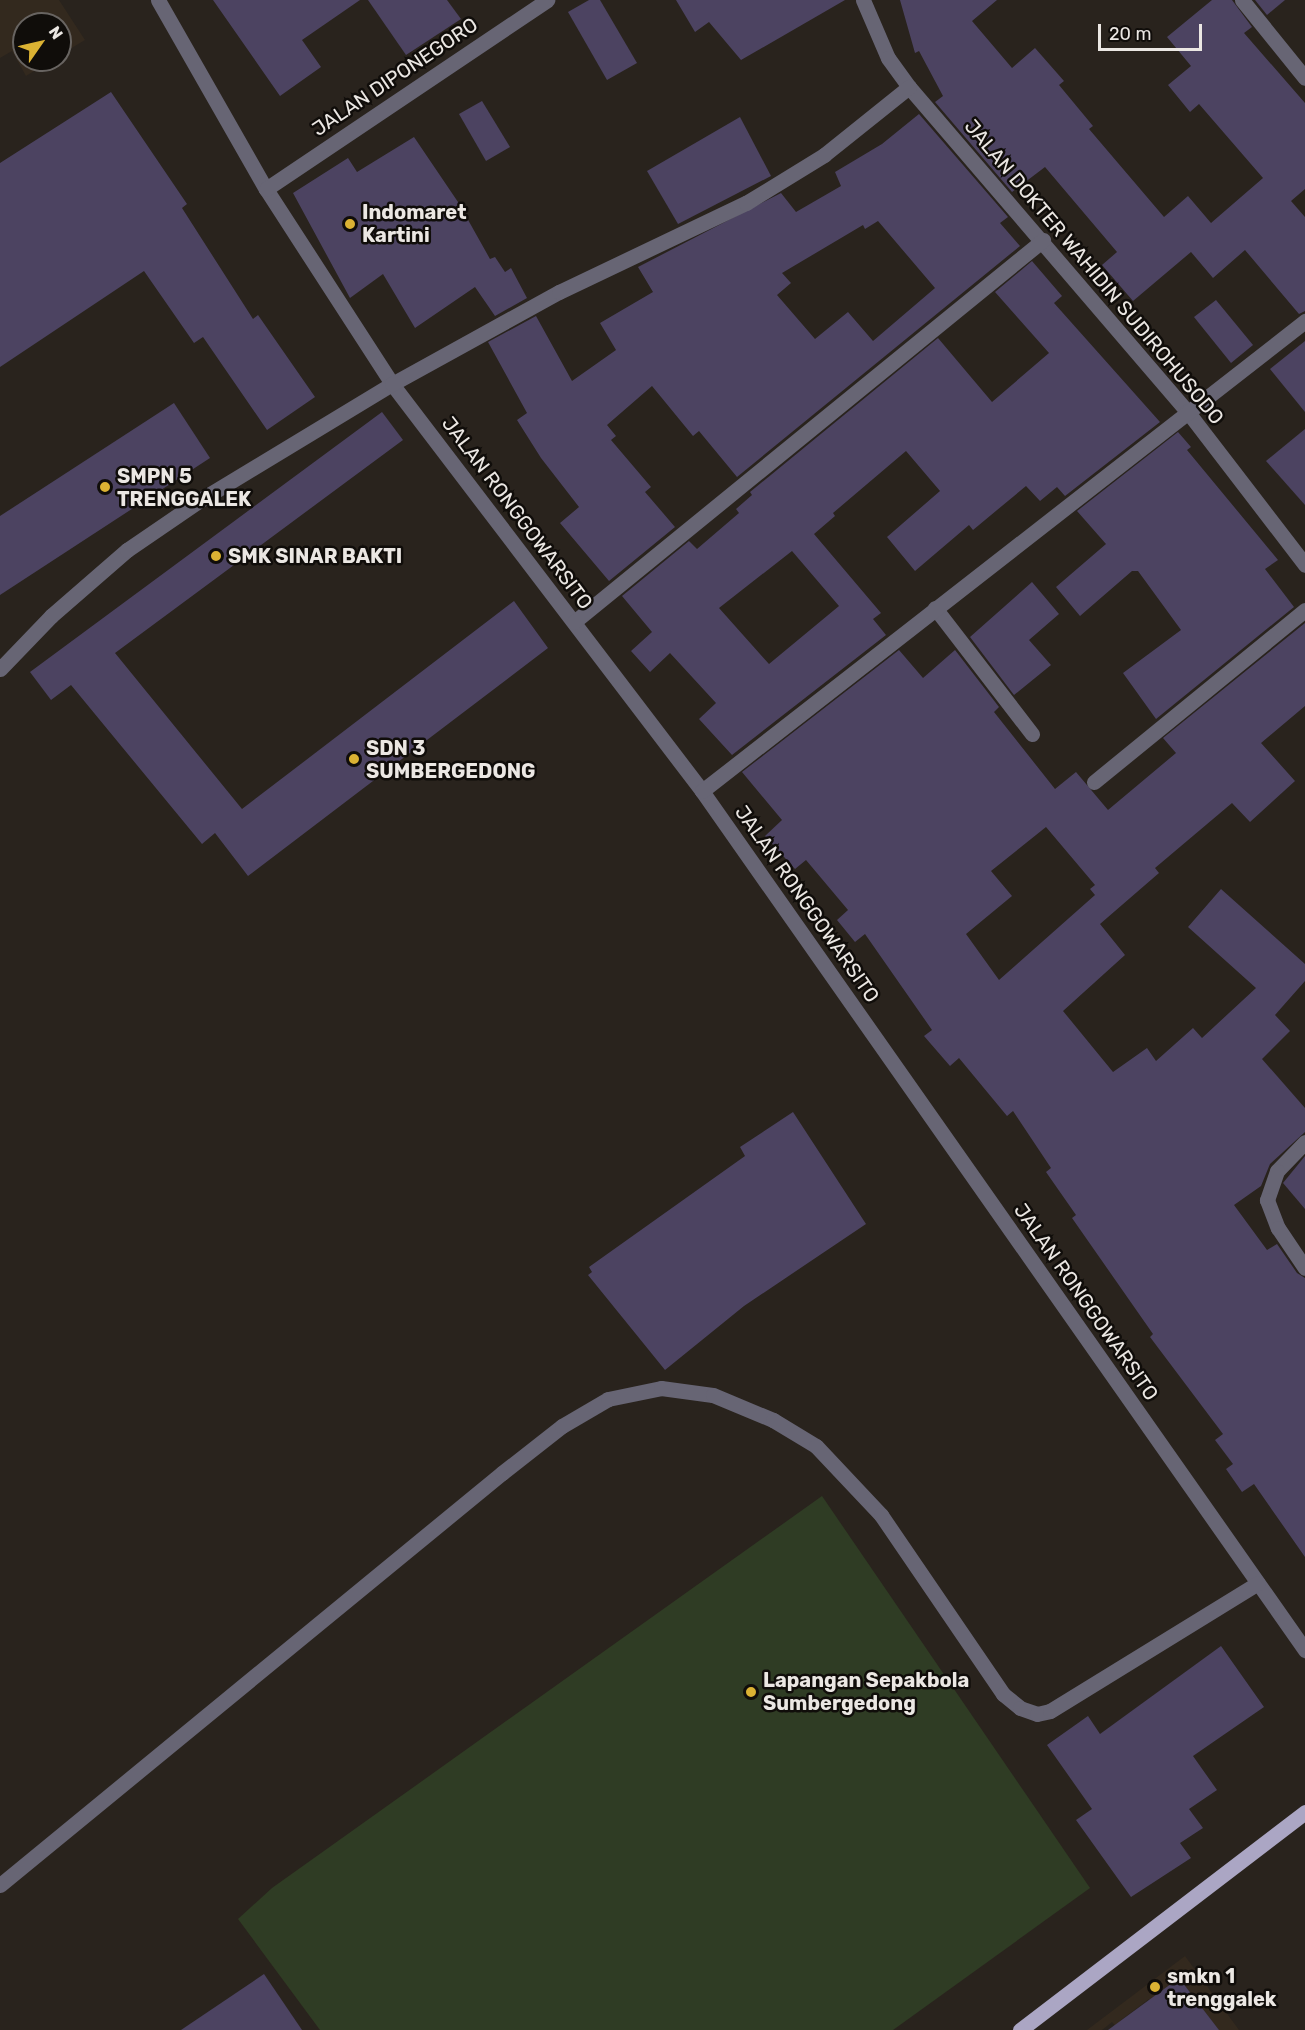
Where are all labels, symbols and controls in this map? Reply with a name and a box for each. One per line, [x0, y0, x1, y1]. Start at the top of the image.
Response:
north arrow [12, 12, 72, 72]
scale bar [1101, 12, 1204, 50]
street label: JALAN DIPONEGORO [308, 13, 482, 141]
text: N [45, 23, 67, 43]
text: 20 m [1109, 23, 1151, 45]
street label: JALAN DOKTER WAHIDIN SUDIROHUSODO [959, 115, 1229, 429]
place label: Indomaret Kartini [362, 201, 466, 248]
marker: Indomaret Kartini [343, 217, 357, 231]
street label: JALAN RONGGOWARSITO [437, 412, 597, 614]
place label: SMPN 5 TRENGGALEK [117, 464, 251, 511]
marker: SMPN 5 TRENGGALEK [98, 480, 112, 494]
place label: SMK SINAR BAKTI [228, 544, 402, 568]
marker: SMK SINAR BAKTI [209, 549, 223, 563]
place label: SDN 3 SUMBERGEDONG [366, 736, 535, 783]
marker: SDN 3 SUMBERGEDONG [347, 752, 361, 766]
street label: JALAN RONGGOWARSITO [730, 801, 884, 1007]
street label: JALAN RONGGOWARSITO [1009, 1199, 1163, 1405]
place label: Lapangan Sepakbola Sumbergedong [763, 1668, 969, 1715]
marker: Lapangan Sepakbola Sumbergedong [744, 1685, 758, 1699]
place label: smkn 1 trenggalek [1167, 1964, 1277, 2011]
marker: smkn 1 trenggalek [1148, 1980, 1162, 1994]

